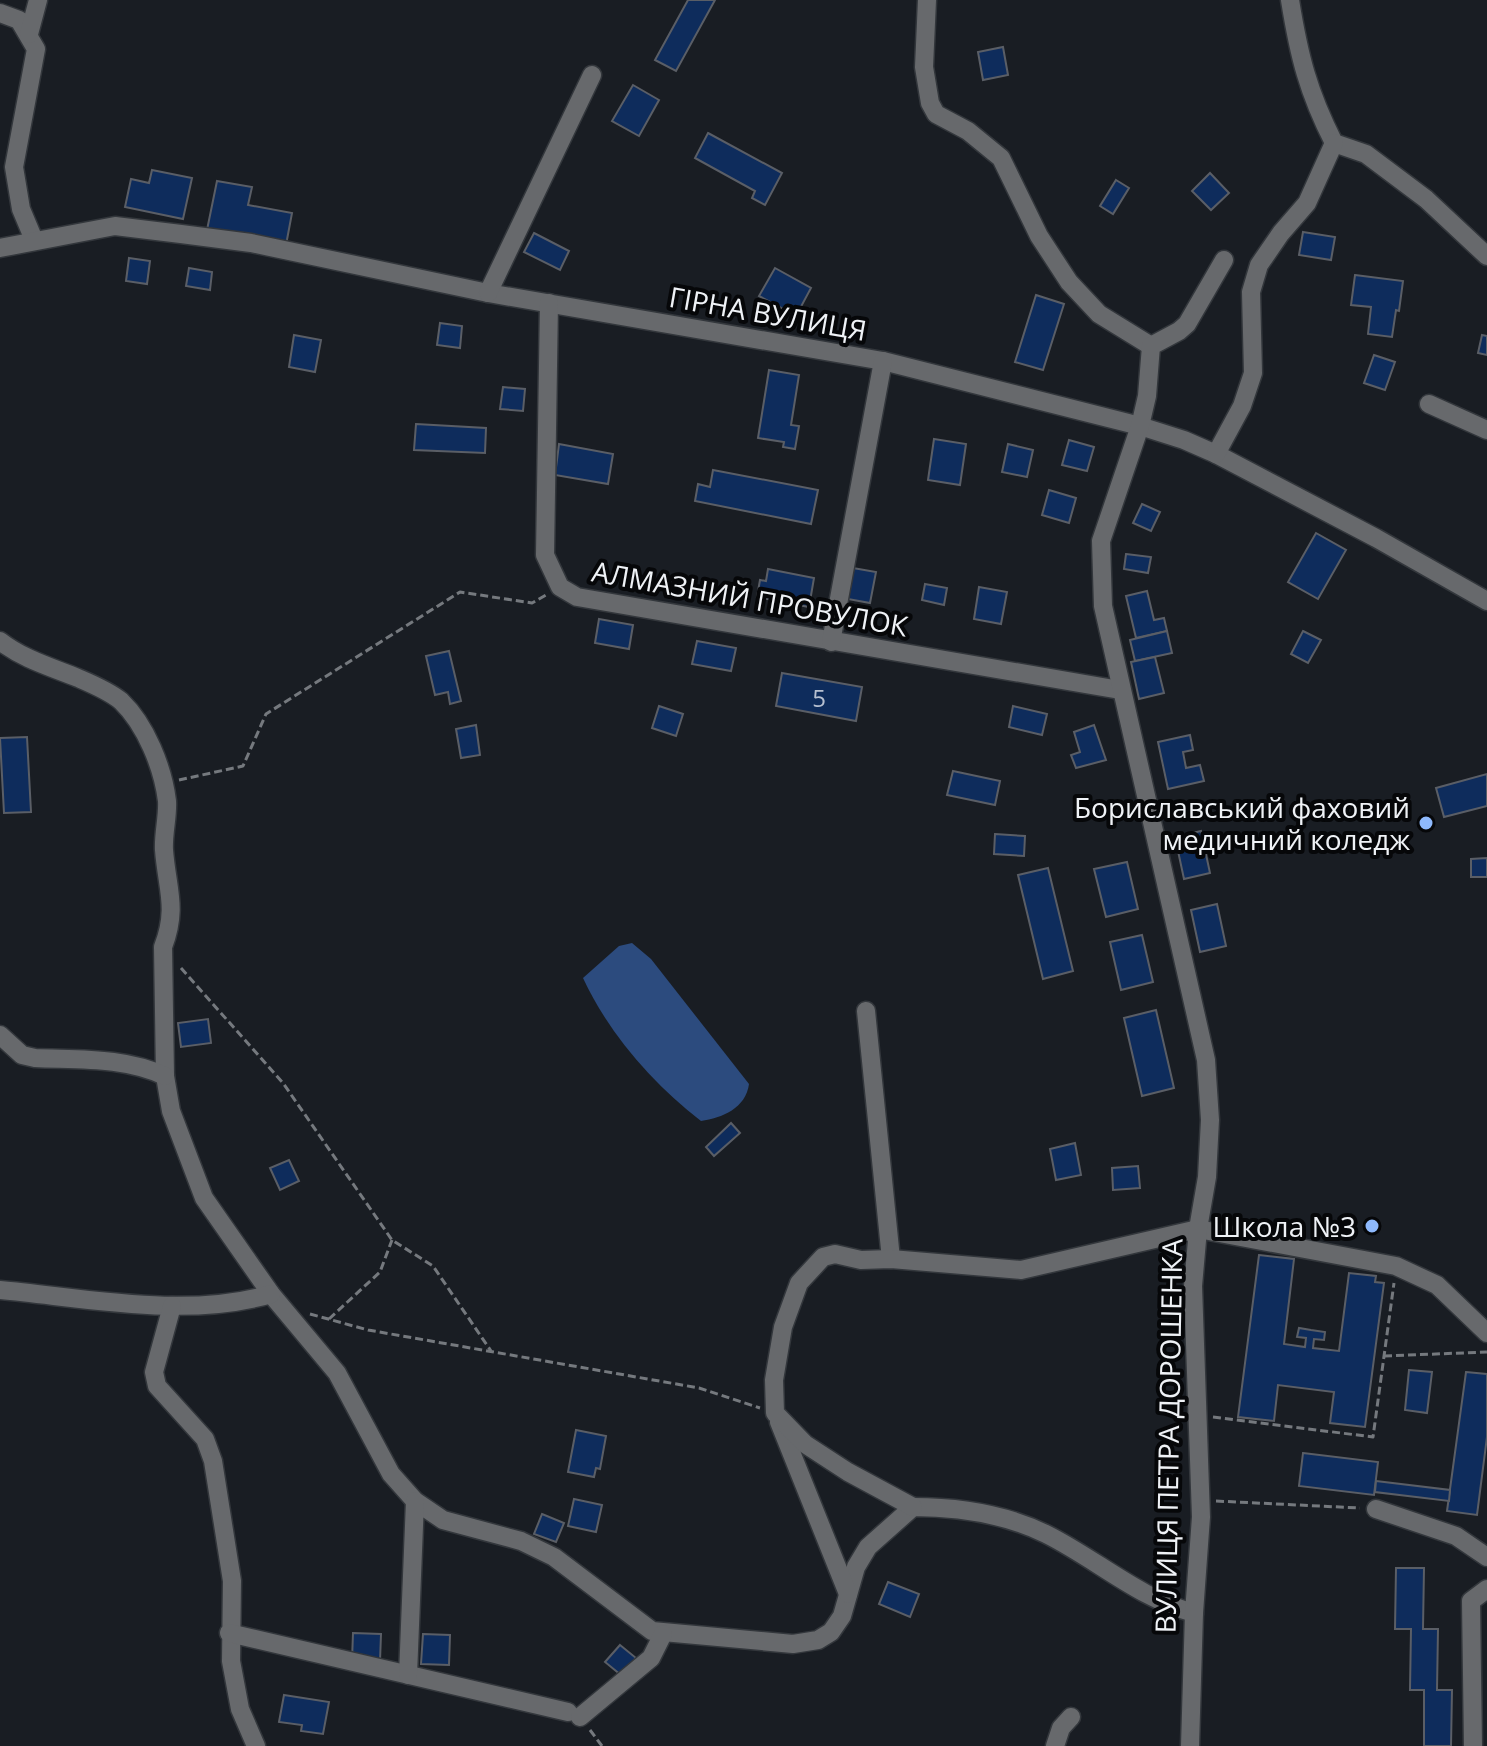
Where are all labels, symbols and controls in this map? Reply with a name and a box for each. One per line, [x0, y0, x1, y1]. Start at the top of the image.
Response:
street label: ГІРНА ВУЛИЦЯ [666, 277, 870, 349]
street label: АЛМАЗНИЙ ПРОВУЛОК [589, 552, 912, 645]
house number: 5 [812, 681, 826, 714]
place label: Бориславський фаховий медичний коледж [1074, 788, 1410, 858]
marker: Бориславський фаховий медичний коледж [1417, 814, 1435, 832]
place label: Школа №3 [1212, 1207, 1356, 1245]
marker: Школа №3 [1363, 1217, 1381, 1235]
street label: ВУЛИЦЯ ПЕТРА ДОРОШЕНКА [1146, 1238, 1190, 1634]

